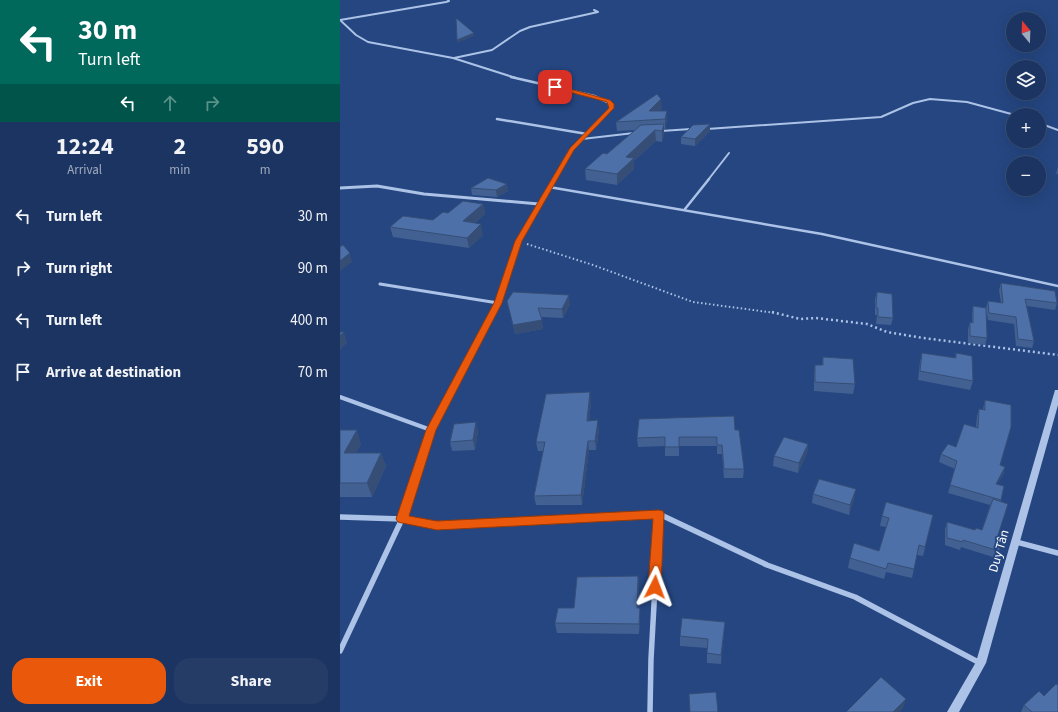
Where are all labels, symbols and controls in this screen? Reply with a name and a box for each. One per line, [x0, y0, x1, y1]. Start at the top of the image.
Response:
text: 30 m [78, 10, 137, 50]
north arrow [1006, 12, 1046, 52]
map controls [1006, 12, 1046, 196]
icon: left [12, 16, 64, 68]
text: Turn left [78, 47, 140, 72]
button: layers [1006, 60, 1046, 100]
pin [538, 70, 572, 104]
icon: arrive [544, 76, 566, 98]
icon: left [117, 92, 139, 114]
icon: ahead [159, 92, 181, 114]
icon: right [201, 92, 223, 114]
button: + [1006, 108, 1046, 148]
text: 12:24 [56, 129, 114, 164]
text: 2 [174, 129, 186, 164]
text: 590 [246, 129, 284, 164]
button: − [1006, 156, 1046, 196]
text: Arrival [67, 161, 102, 179]
text: min [169, 161, 190, 179]
text: m [260, 161, 271, 179]
icon: left [12, 205, 34, 227]
text: Turn left [46, 206, 102, 227]
text: 30 m [298, 206, 328, 227]
icon: right [12, 257, 34, 279]
text: Turn right [46, 258, 112, 279]
text: 90 m [298, 258, 328, 279]
icon: left [12, 309, 34, 331]
text: Turn left [46, 310, 102, 331]
text: 400 m [290, 310, 328, 331]
icon: arrive [12, 361, 34, 383]
text: Arrive at destination [46, 362, 181, 383]
text: 70 m [298, 362, 328, 383]
street label: Duy Tân [984, 528, 1014, 574]
position arrow [634, 566, 676, 608]
button: Exit [12, 658, 166, 704]
button: Share [174, 658, 328, 704]

